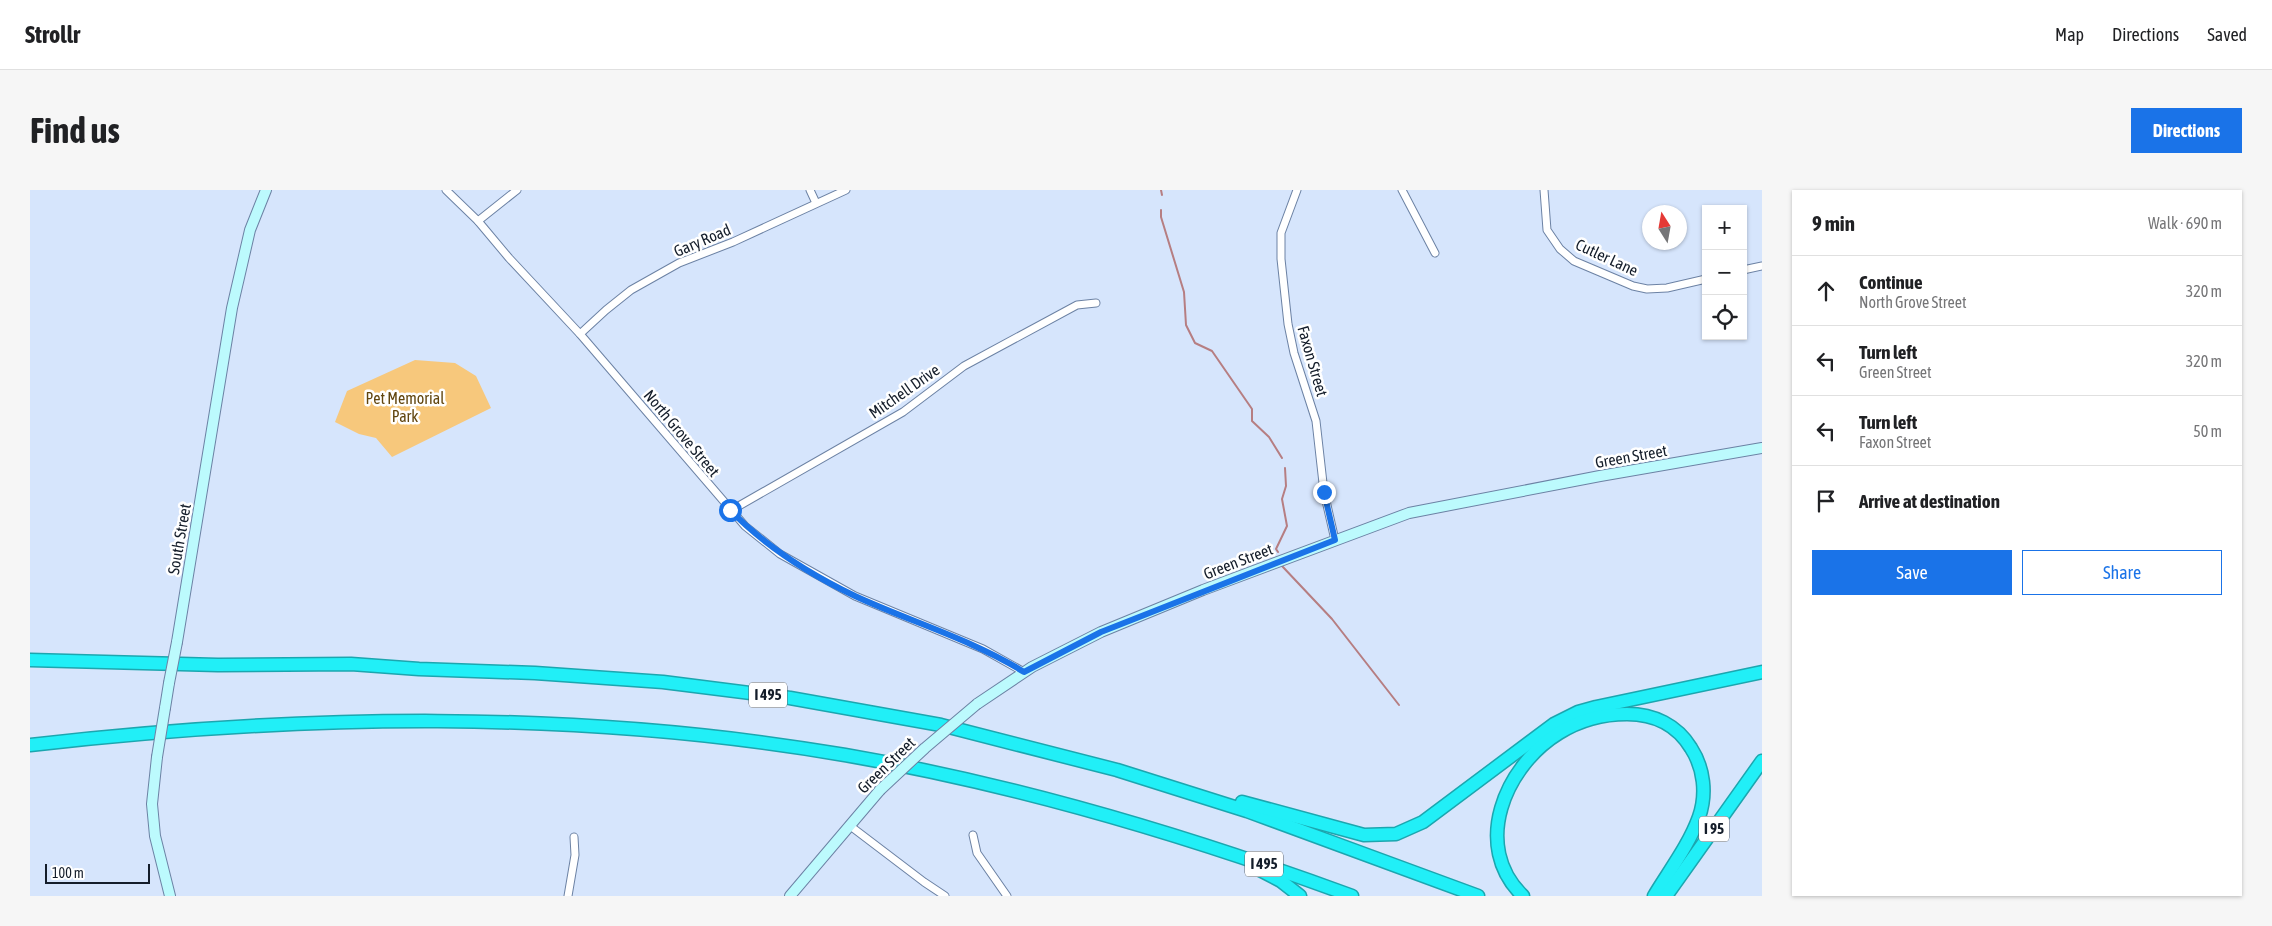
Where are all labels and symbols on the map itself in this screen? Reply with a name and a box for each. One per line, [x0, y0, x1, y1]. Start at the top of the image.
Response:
north arrow [1642, 205, 1687, 250]
street label: Gary Road [671, 220, 734, 261]
street label: Cutler Lane [1573, 235, 1641, 279]
street label: Faxon Street [1294, 324, 1332, 399]
street label: Mitchell Drive [865, 360, 943, 422]
street label: North Grove Street [641, 386, 724, 480]
park label: Pet Memorial Park [366, 389, 445, 425]
street label: Green Street [1594, 441, 1669, 471]
route end [1313, 481, 1336, 504]
route start [719, 499, 742, 522]
street label: South Street [164, 502, 194, 576]
street label: Green Street [1201, 539, 1276, 582]
road number: I 495 [749, 682, 787, 708]
street label: Green Street [854, 733, 919, 797]
road number: I 95 [1699, 816, 1729, 842]
road number: I 495 [1245, 852, 1283, 876]
scale bar [45, 861, 150, 884]

